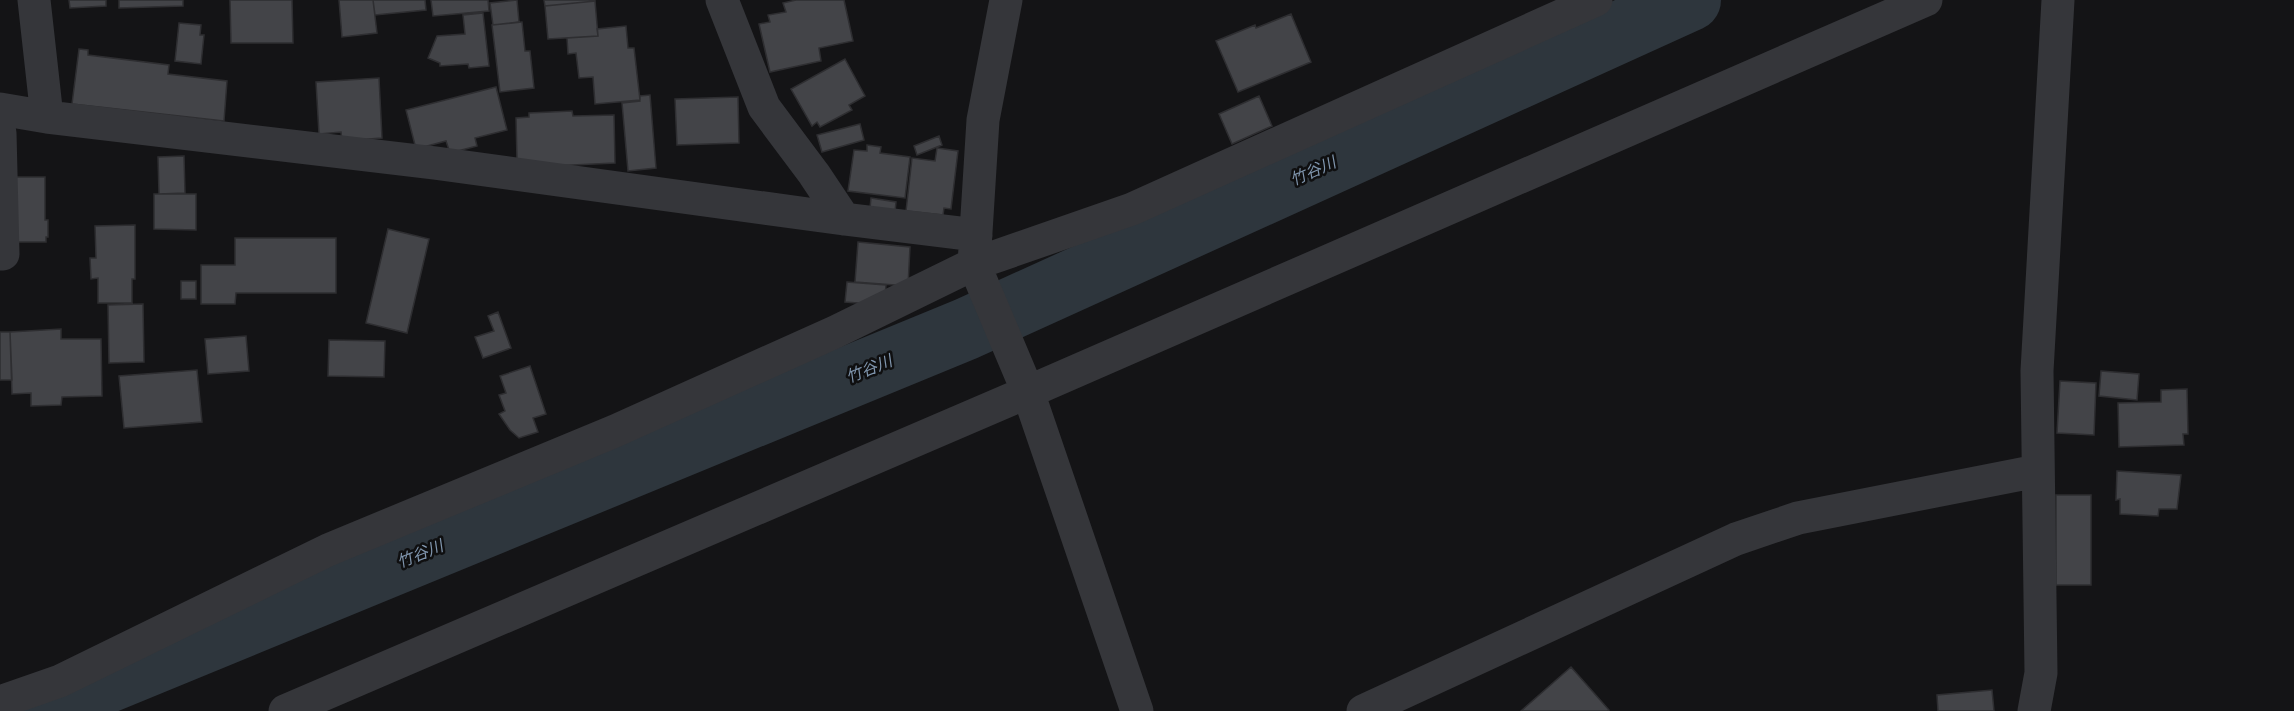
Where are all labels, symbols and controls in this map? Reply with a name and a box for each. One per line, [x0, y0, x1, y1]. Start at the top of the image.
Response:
water label: 竹谷川 [1287, 152, 1341, 189]
water label: 竹谷川 [843, 350, 897, 387]
water label: 竹谷川 [394, 535, 448, 572]

